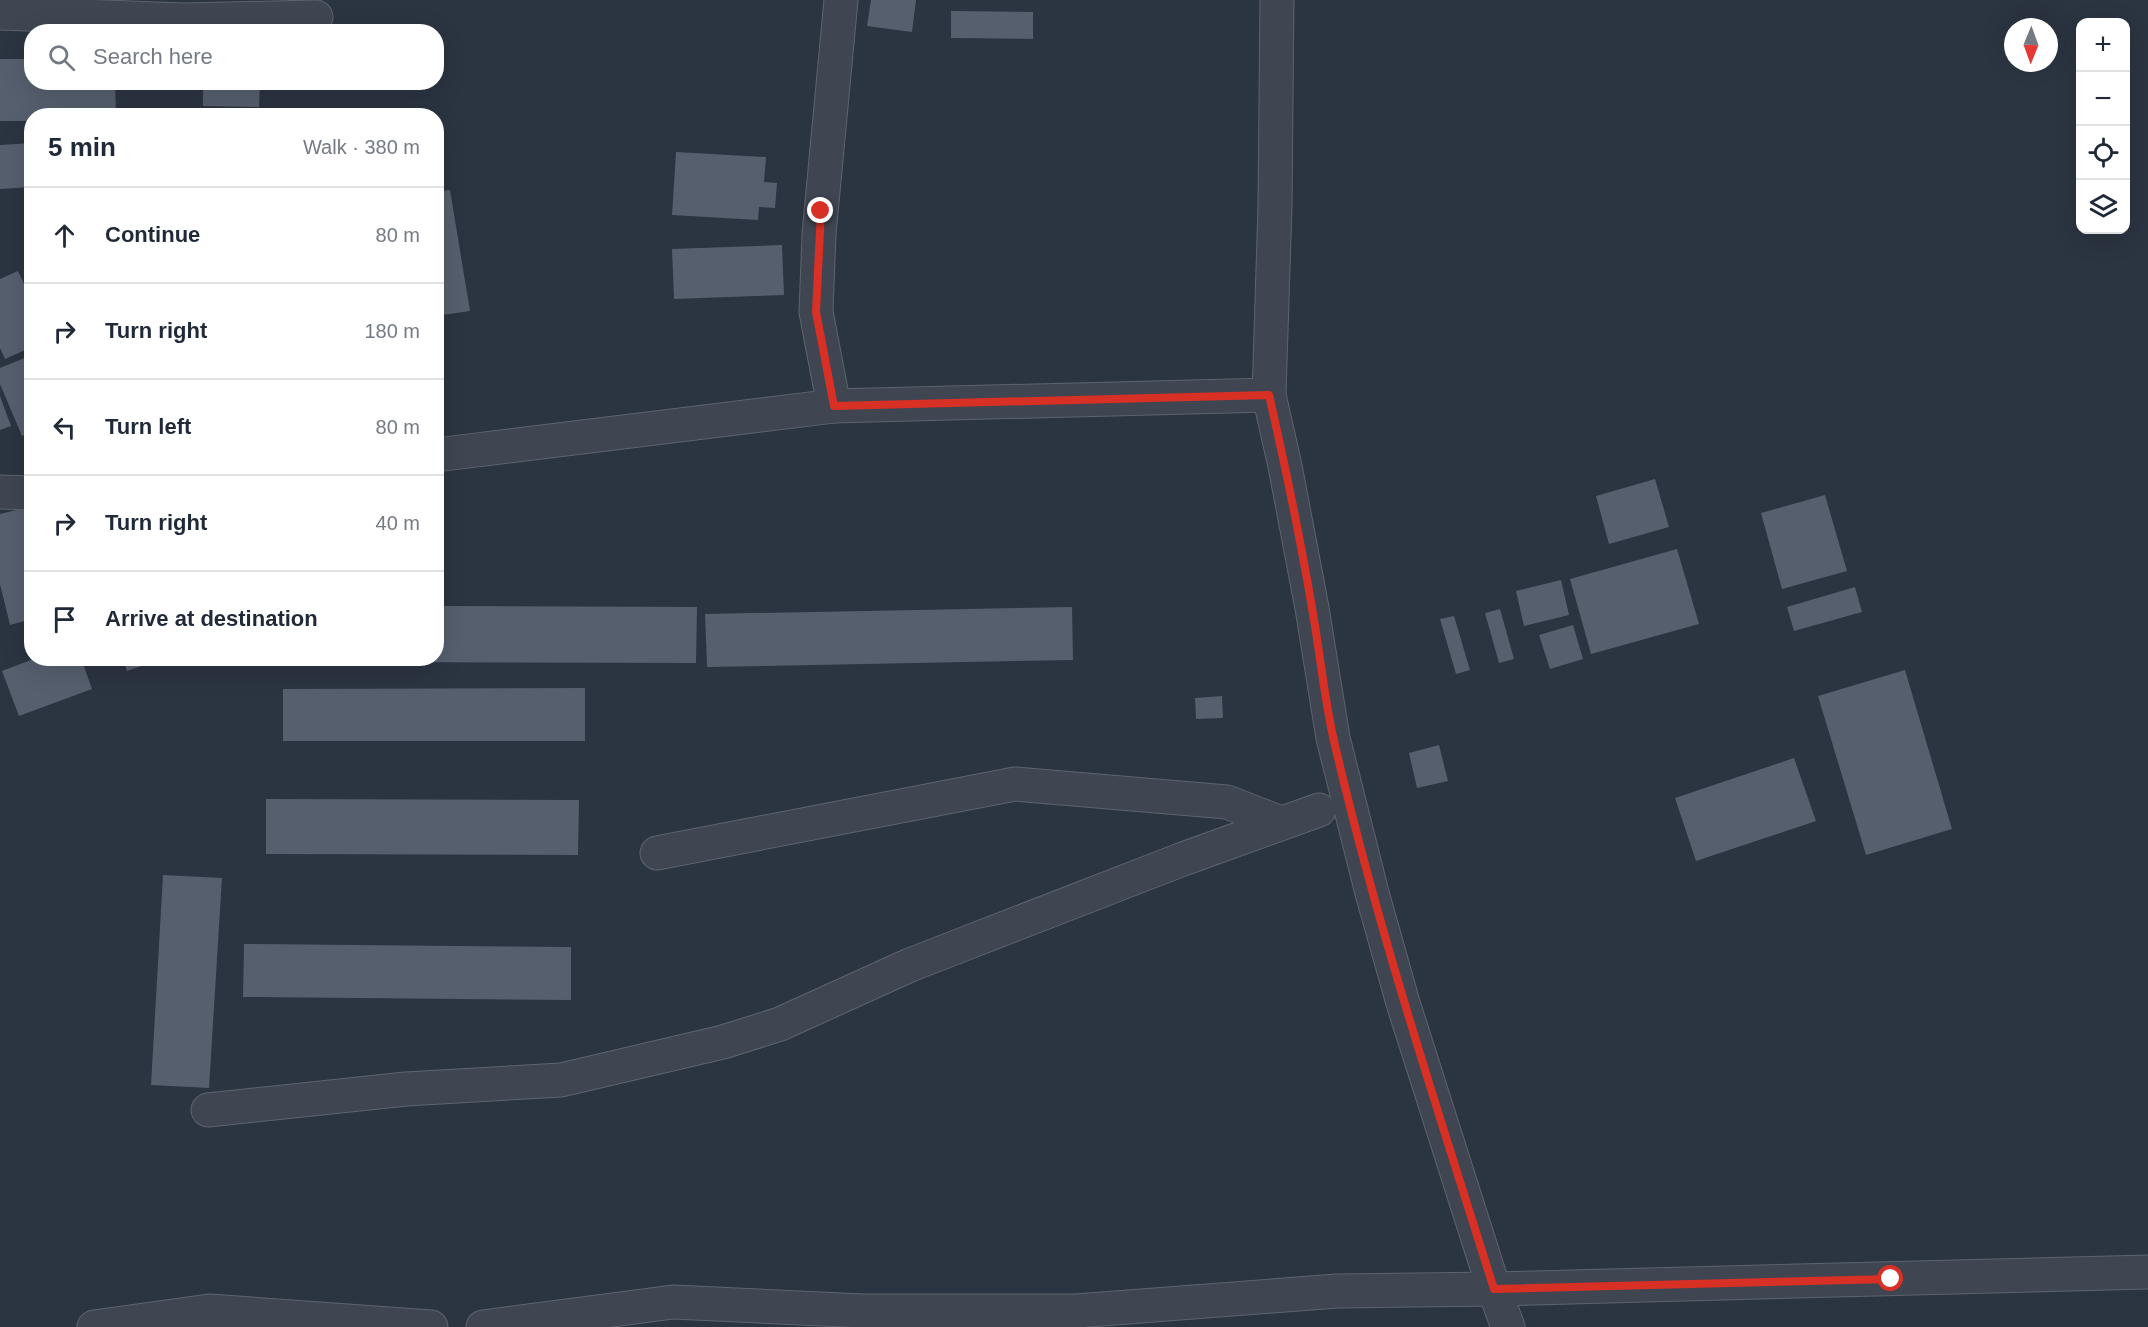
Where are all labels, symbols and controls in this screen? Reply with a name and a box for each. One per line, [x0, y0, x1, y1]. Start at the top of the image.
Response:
north arrow [2004, 18, 2058, 72]
map controls [2076, 18, 2130, 234]
button: + [2076, 18, 2130, 72]
search box [24, 24, 444, 90]
icon: search [45, 41, 78, 74]
text: Search here [93, 44, 213, 69]
button: − [2076, 72, 2130, 126]
button: locate [2076, 126, 2130, 180]
text: 5 min [48, 132, 116, 162]
text: Walk · 380 m [303, 136, 420, 158]
button: layers [2076, 180, 2130, 234]
route end [807, 197, 833, 223]
icon: ahead [48, 219, 81, 252]
text: Continue [105, 222, 200, 247]
text: 80 m [376, 224, 420, 246]
icon: right [48, 315, 81, 348]
text: Turn right [105, 318, 207, 343]
text: 180 m [364, 320, 420, 342]
icon: left [48, 411, 81, 444]
text: Turn left [105, 414, 191, 439]
text: 80 m [376, 416, 420, 438]
icon: right [48, 507, 81, 540]
text: Turn right [105, 510, 207, 535]
text: 40 m [376, 512, 420, 534]
icon: arrive [48, 603, 81, 636]
text: Arrive at destination [105, 606, 318, 631]
route start [1877, 1265, 1903, 1291]

